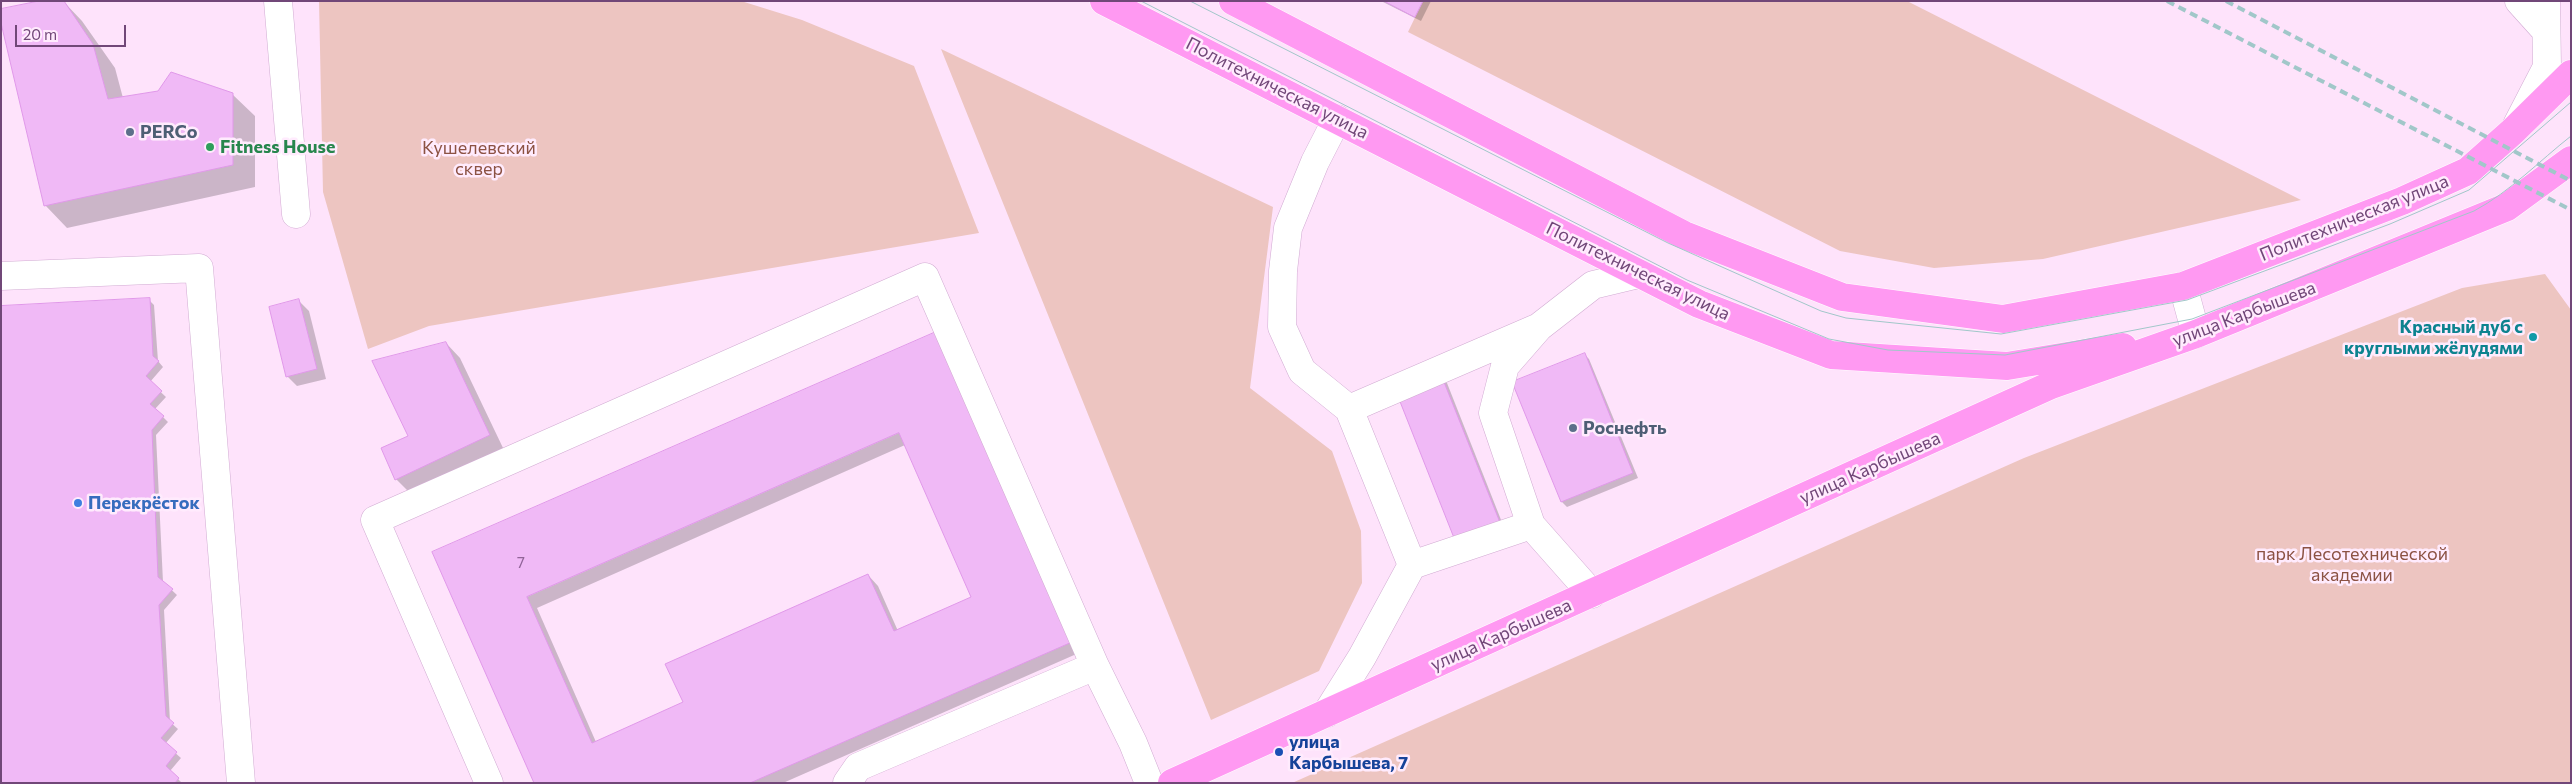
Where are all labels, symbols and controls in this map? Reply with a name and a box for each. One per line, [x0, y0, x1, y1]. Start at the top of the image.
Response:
scale bar [18, 15, 129, 47]
text: 20 m [23, 25, 57, 43]
street label: Политехническая улица [1182, 33, 1372, 143]
place label: PERCo [140, 121, 198, 143]
marker: PERCo [124, 126, 136, 138]
place label: Fitness House [220, 136, 335, 158]
park label: Кушелевский сквер [422, 137, 536, 180]
marker: Fitness House [204, 141, 216, 153]
street label: Политехническая улица [2256, 170, 2452, 266]
street label: Политехническая улица [1543, 217, 1733, 325]
street label: улица Карбышева [2169, 277, 2319, 351]
place label: Красный дуб с круглыми жёлудями [2344, 316, 2523, 358]
marker: Красный дуб с круглыми жёлудями [2527, 331, 2539, 343]
place label: Роснефть [1583, 417, 1667, 439]
marker: Роснефть [1567, 422, 1579, 434]
street label: улица Карбышева [1796, 427, 1944, 509]
place label: Перекрёсток [88, 492, 200, 514]
marker: Перекрёсток [72, 497, 84, 509]
park label: парк Лесотехнической академии [2256, 543, 2448, 586]
house number: 7 [517, 554, 525, 572]
street label: улица Карбышева [1427, 594, 1575, 676]
place label: улица Карбышева, 7 [1289, 731, 1408, 774]
marker: улица Карбышева, 7 [1273, 746, 1285, 758]

